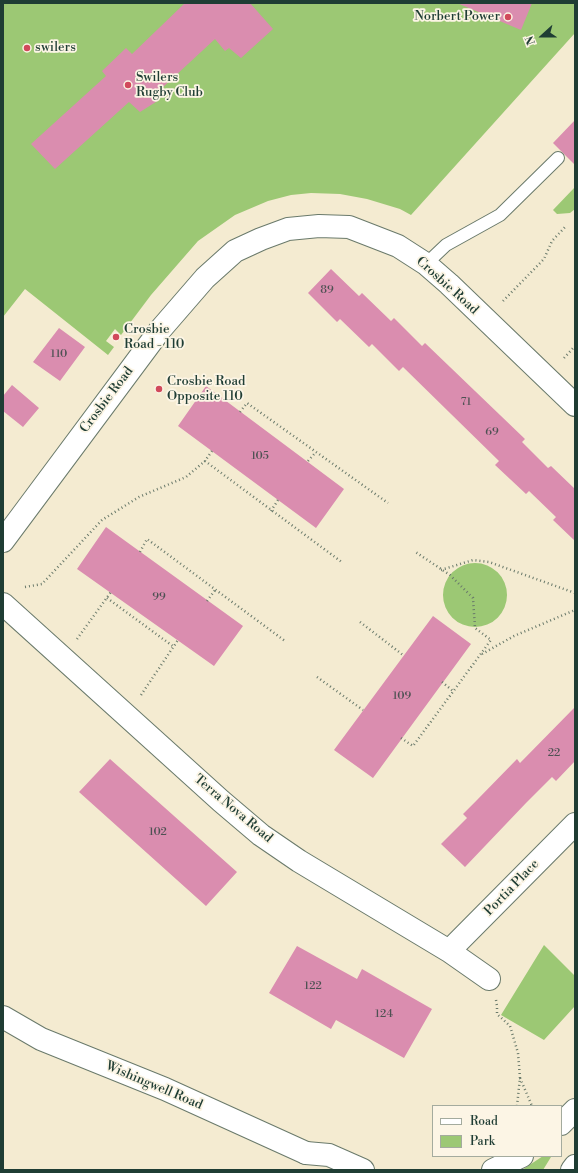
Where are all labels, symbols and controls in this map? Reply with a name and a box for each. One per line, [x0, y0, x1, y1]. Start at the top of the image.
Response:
place label: Norbert Power [414, 9, 500, 25]
marker: Norbert Power [503, 12, 513, 22]
north arrow [522, 16, 562, 56]
text: N [523, 34, 539, 47]
place label: swilers [35, 40, 76, 56]
marker: swilers [22, 43, 32, 53]
place label: Swilers Rugby Club [136, 70, 203, 101]
marker: Swilers Rugby Club [123, 80, 133, 90]
street label: Crosbie Road [413, 254, 481, 318]
house number: 89 [320, 283, 334, 297]
place label: Crosbie Road - 110 [124, 322, 184, 353]
marker: Crosbie Road - 110 [111, 332, 121, 342]
house number: 110 [51, 347, 67, 361]
street label: Crosbie Road [77, 364, 137, 436]
place label: Crosbie Road Opposite 110 [167, 374, 245, 405]
marker: Crosbie Road Opposite 110 [154, 384, 164, 394]
house number: 71 [461, 395, 471, 409]
house number: 69 [485, 425, 499, 439]
house number: 105 [251, 449, 269, 463]
house number: 99 [152, 590, 166, 604]
house number: 109 [393, 689, 411, 703]
house number: 22 [548, 746, 560, 760]
street label: Terra Nova Road [191, 772, 275, 846]
house number: 102 [149, 825, 167, 839]
street label: Portia Place [481, 857, 543, 919]
house number: 122 [304, 979, 322, 993]
house number: 124 [375, 1007, 393, 1021]
street label: Wishingwell Road [103, 1059, 205, 1113]
legend [432, 1105, 562, 1157]
text: Road [470, 1114, 498, 1129]
text: Park [470, 1134, 495, 1149]

